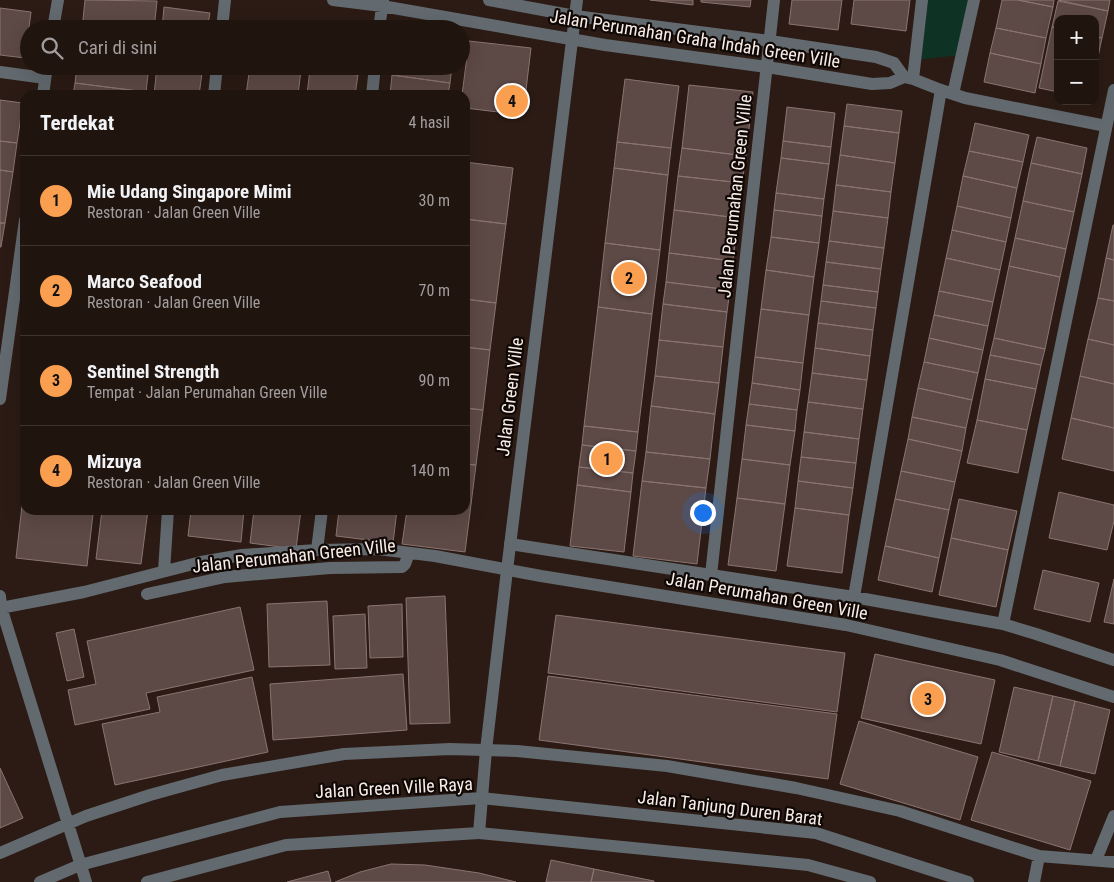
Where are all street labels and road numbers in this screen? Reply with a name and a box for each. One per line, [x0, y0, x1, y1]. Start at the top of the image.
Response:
street label: Jalan Perumahan Graha Indah Green Ville [548, 5, 842, 72]
street label: Jalan Perumahan Green Ville [713, 93, 756, 299]
street label: Jalan Green Ville [492, 336, 527, 458]
street label: Jalan Perumahan Green Ville [191, 534, 397, 577]
street label: Jalan Perumahan Green Ville [665, 567, 870, 624]
street label: Jalan Green Ville Raya [315, 773, 473, 802]
street label: Jalan Tanjung Duren Barat [637, 786, 824, 829]

